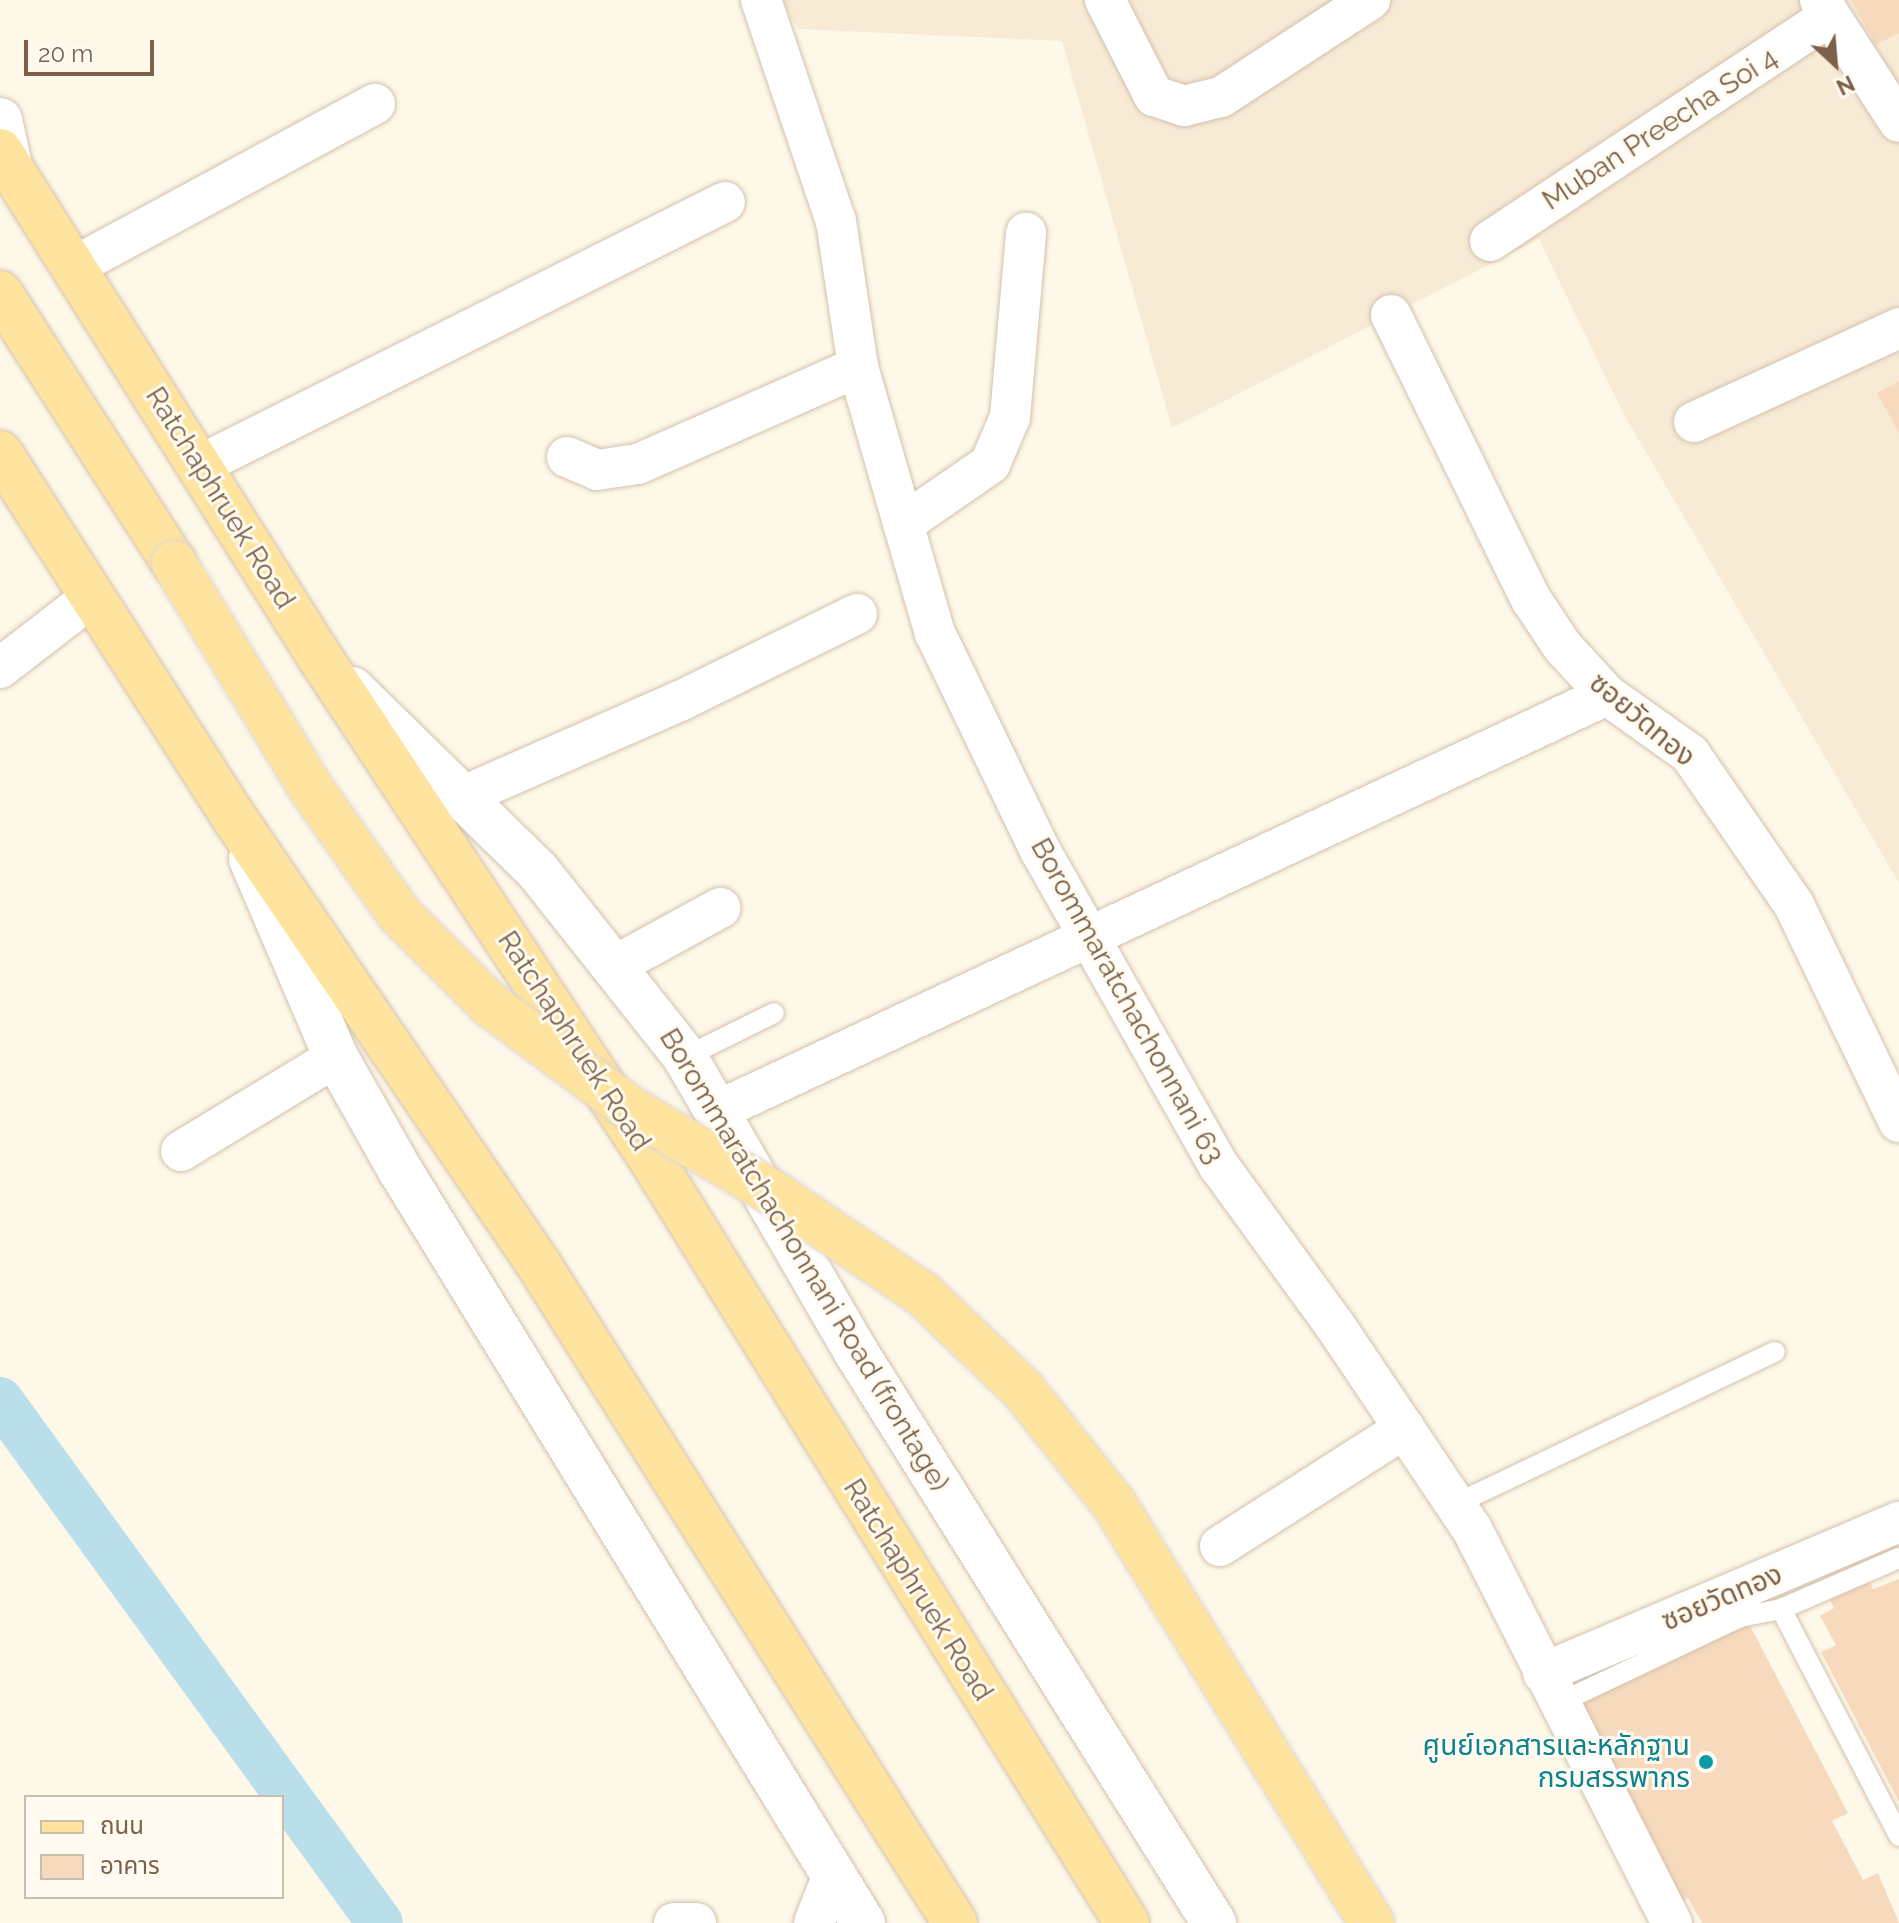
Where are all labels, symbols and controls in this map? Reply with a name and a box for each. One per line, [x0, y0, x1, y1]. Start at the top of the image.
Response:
scale bar [28, 24, 158, 74]
north arrow [1795, 24, 1875, 104]
text: 20 m [38, 39, 93, 68]
street label: Muban Preecha Soi 4 [1536, 41, 1784, 217]
text: N [1832, 70, 1859, 101]
street label: Ratchaphruek Road [138, 381, 302, 615]
street label: ซอยวัดทอง [1582, 666, 1702, 774]
street label: Borommaratchachonnani 63 [1023, 832, 1231, 1170]
street label: Ratchaphruek Road [490, 925, 658, 1157]
street label: Borommaratchachonnani Road (frontage) [652, 1023, 956, 1497]
street label: Ratchaphruek Road [836, 1473, 1000, 1707]
street label: ซอยวัดทอง [1657, 1558, 1787, 1638]
place label: ศูนย์เอกสารและหลักฐาน กรมสรรพากร [1423, 1729, 1690, 1795]
marker: ศูนย์เอกสารและหลักฐาน กรมสรรพากร [1697, 1753, 1715, 1771]
legend [24, 1795, 284, 1899]
text: ถนน [100, 1811, 144, 1840]
text: อาคาร [100, 1851, 160, 1880]

